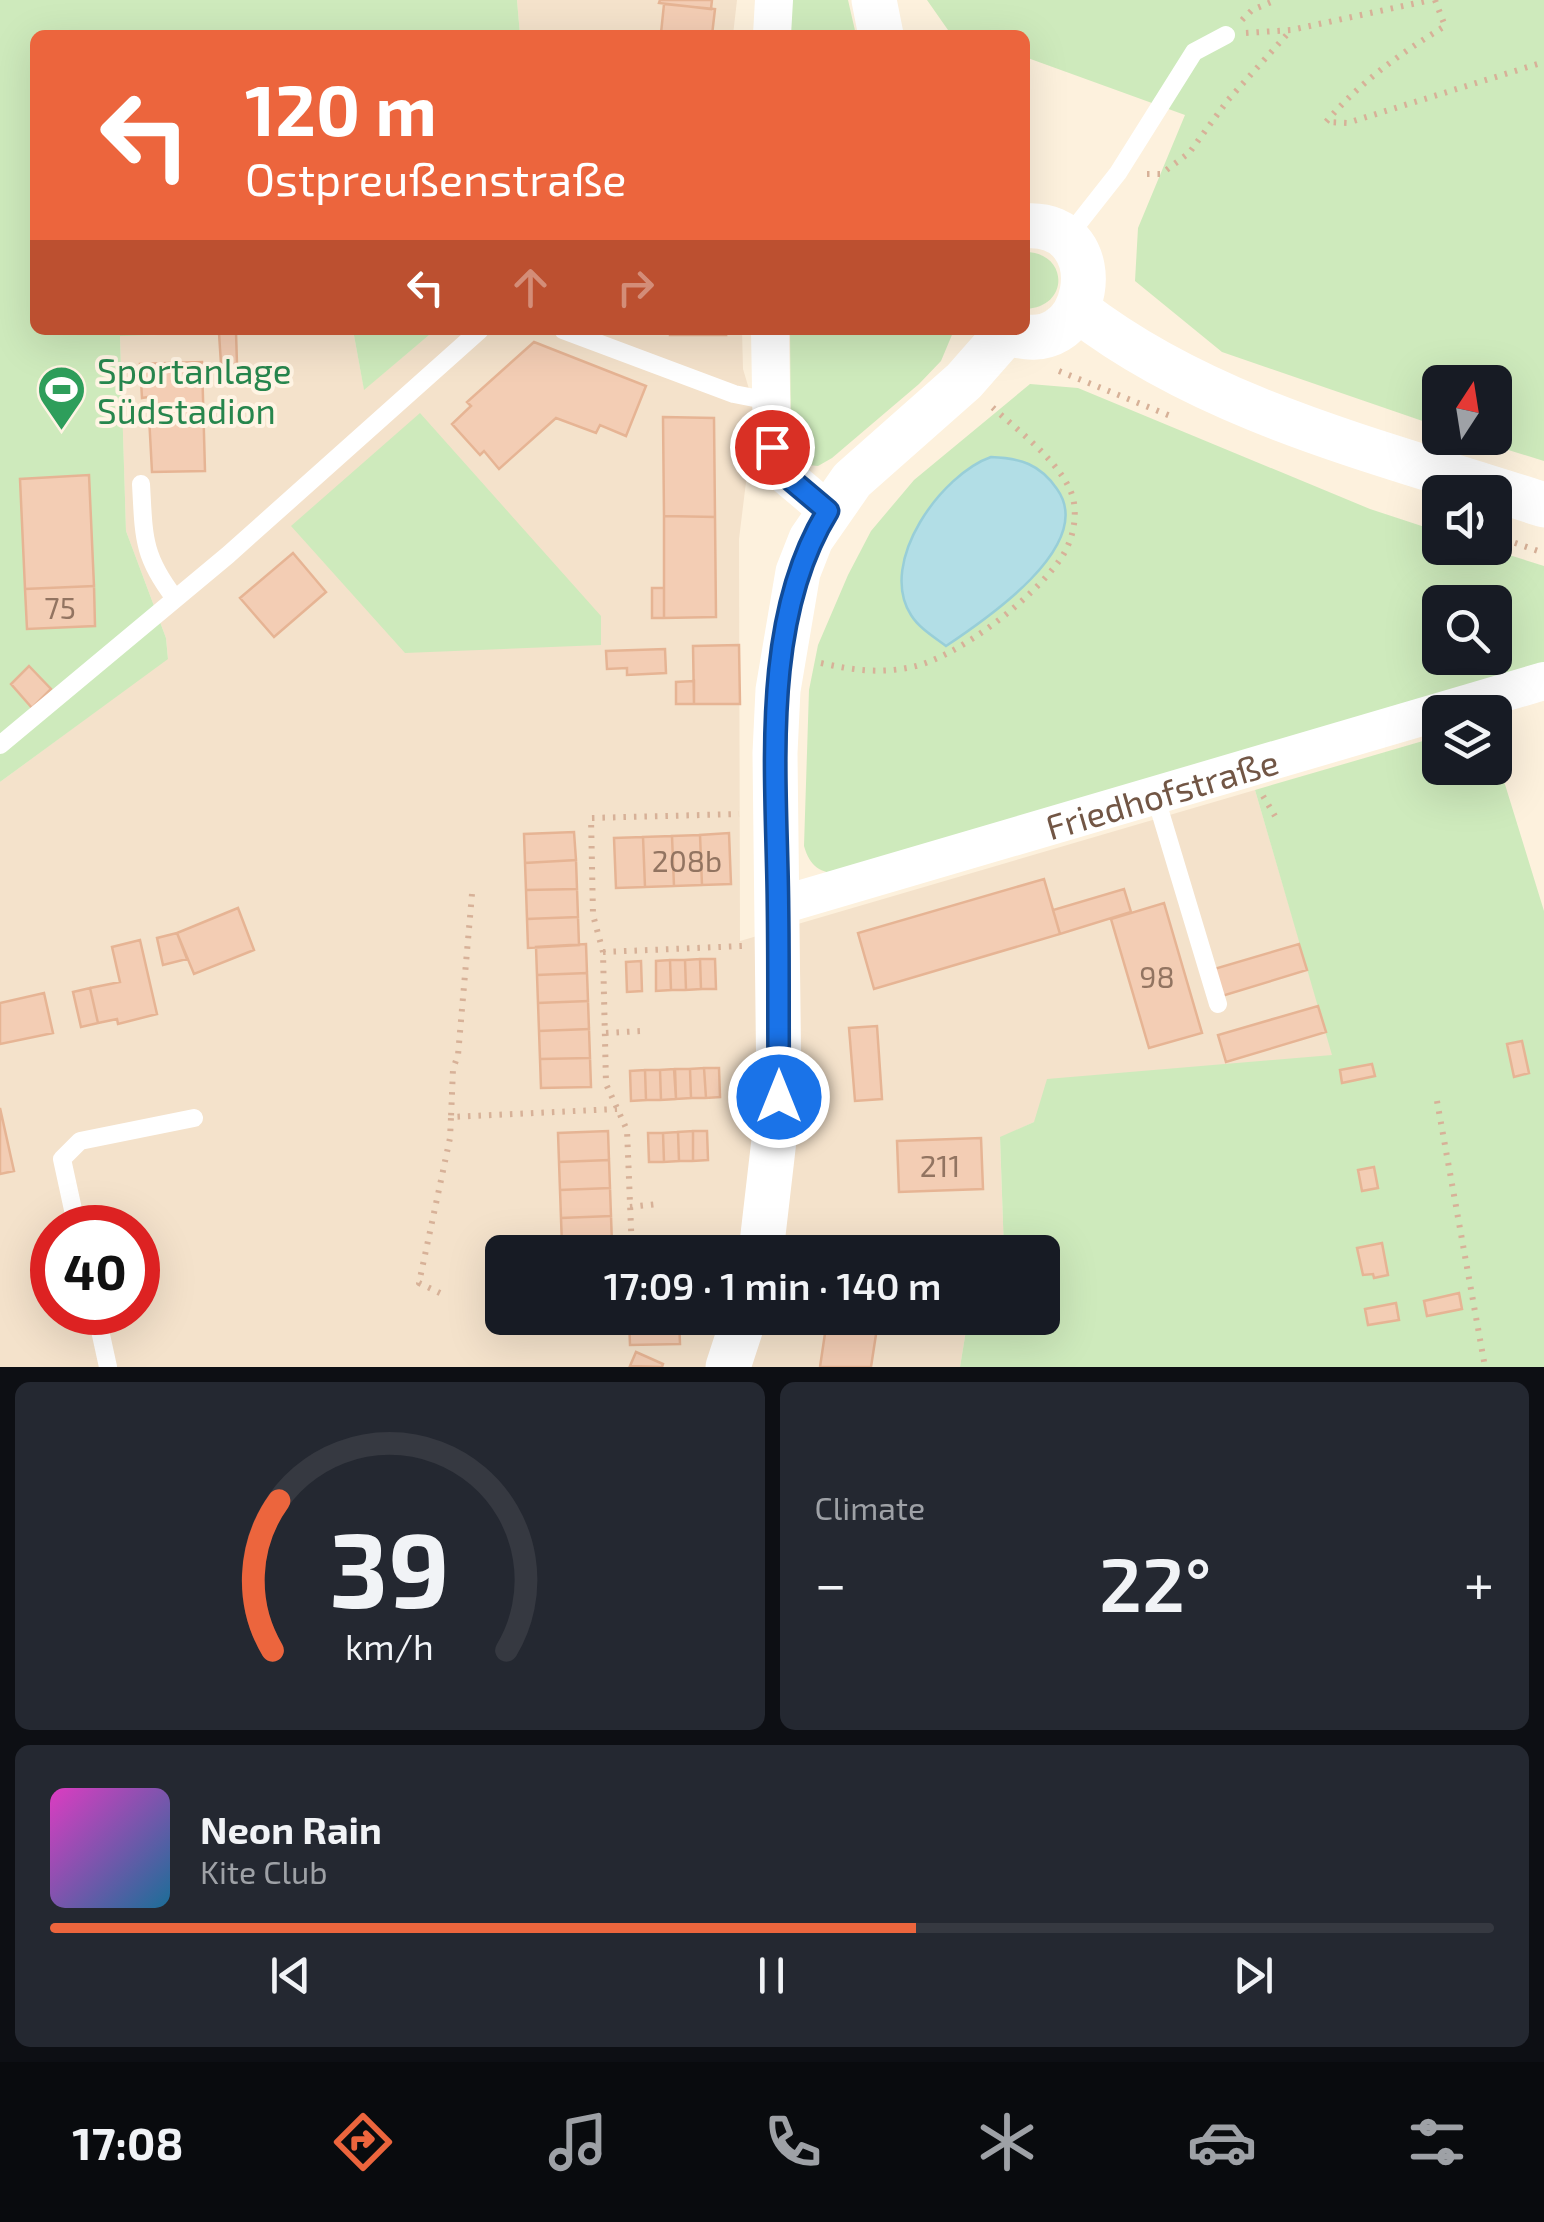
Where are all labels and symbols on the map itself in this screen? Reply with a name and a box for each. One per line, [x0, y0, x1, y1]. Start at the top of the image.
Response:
place label: Sportanlage Südstadion [97, 349, 292, 431]
sports icon: Sportanlage Südstadion [36, 364, 88, 432]
north arrow [1422, 365, 1512, 455]
pin [730, 405, 815, 490]
house number: 75 [44, 589, 76, 625]
street label: Friedhofstraße [1041, 739, 1283, 847]
house number: 208b [652, 842, 722, 878]
house number: 98 [1139, 958, 1175, 994]
position arrow [727, 1045, 831, 1149]
house number: 211 [920, 1147, 960, 1183]
speed limit sign: 40 [30, 1205, 160, 1335]

